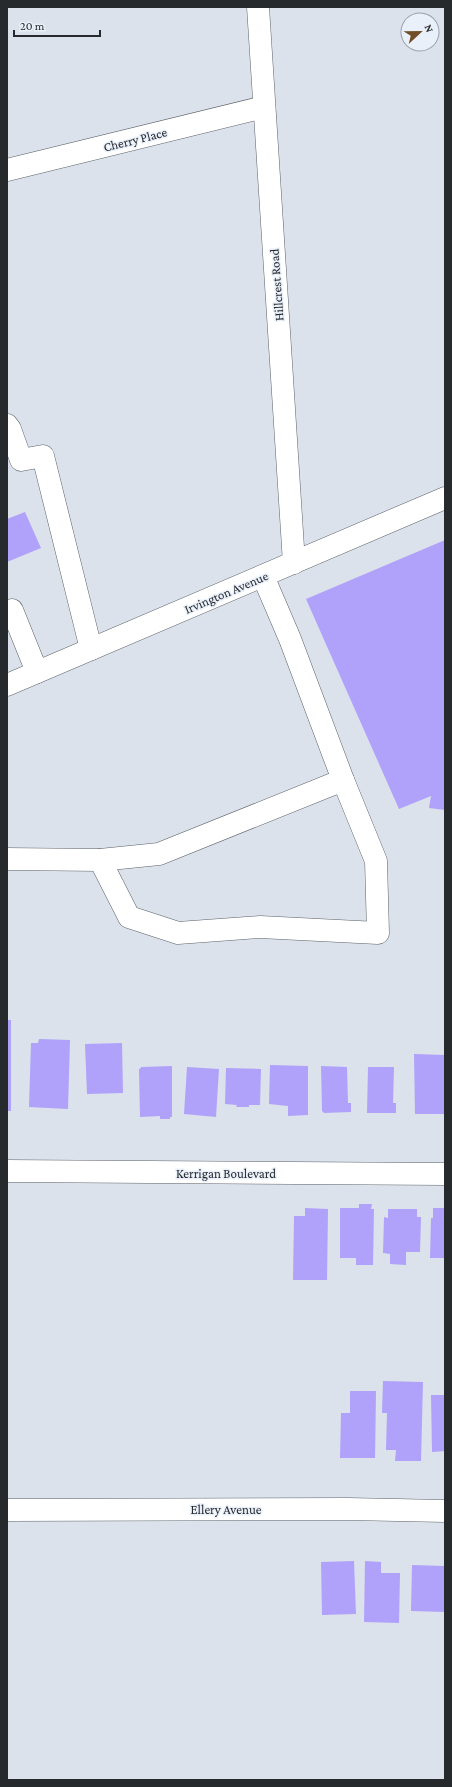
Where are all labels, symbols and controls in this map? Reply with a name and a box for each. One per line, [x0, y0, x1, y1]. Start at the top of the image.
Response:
scale bar [14, 12, 100, 38]
north arrow [400, 12, 440, 52]
text: 20 m [20, 19, 45, 33]
text: N [422, 23, 436, 34]
street label: Cherry Place [102, 124, 169, 155]
street label: Hillcrest Road [266, 248, 287, 322]
street label: Irvington Avenue [182, 568, 271, 617]
street label: Kerrigan Boulevard [176, 1166, 276, 1181]
street label: Ellery Avenue [191, 1502, 262, 1517]

